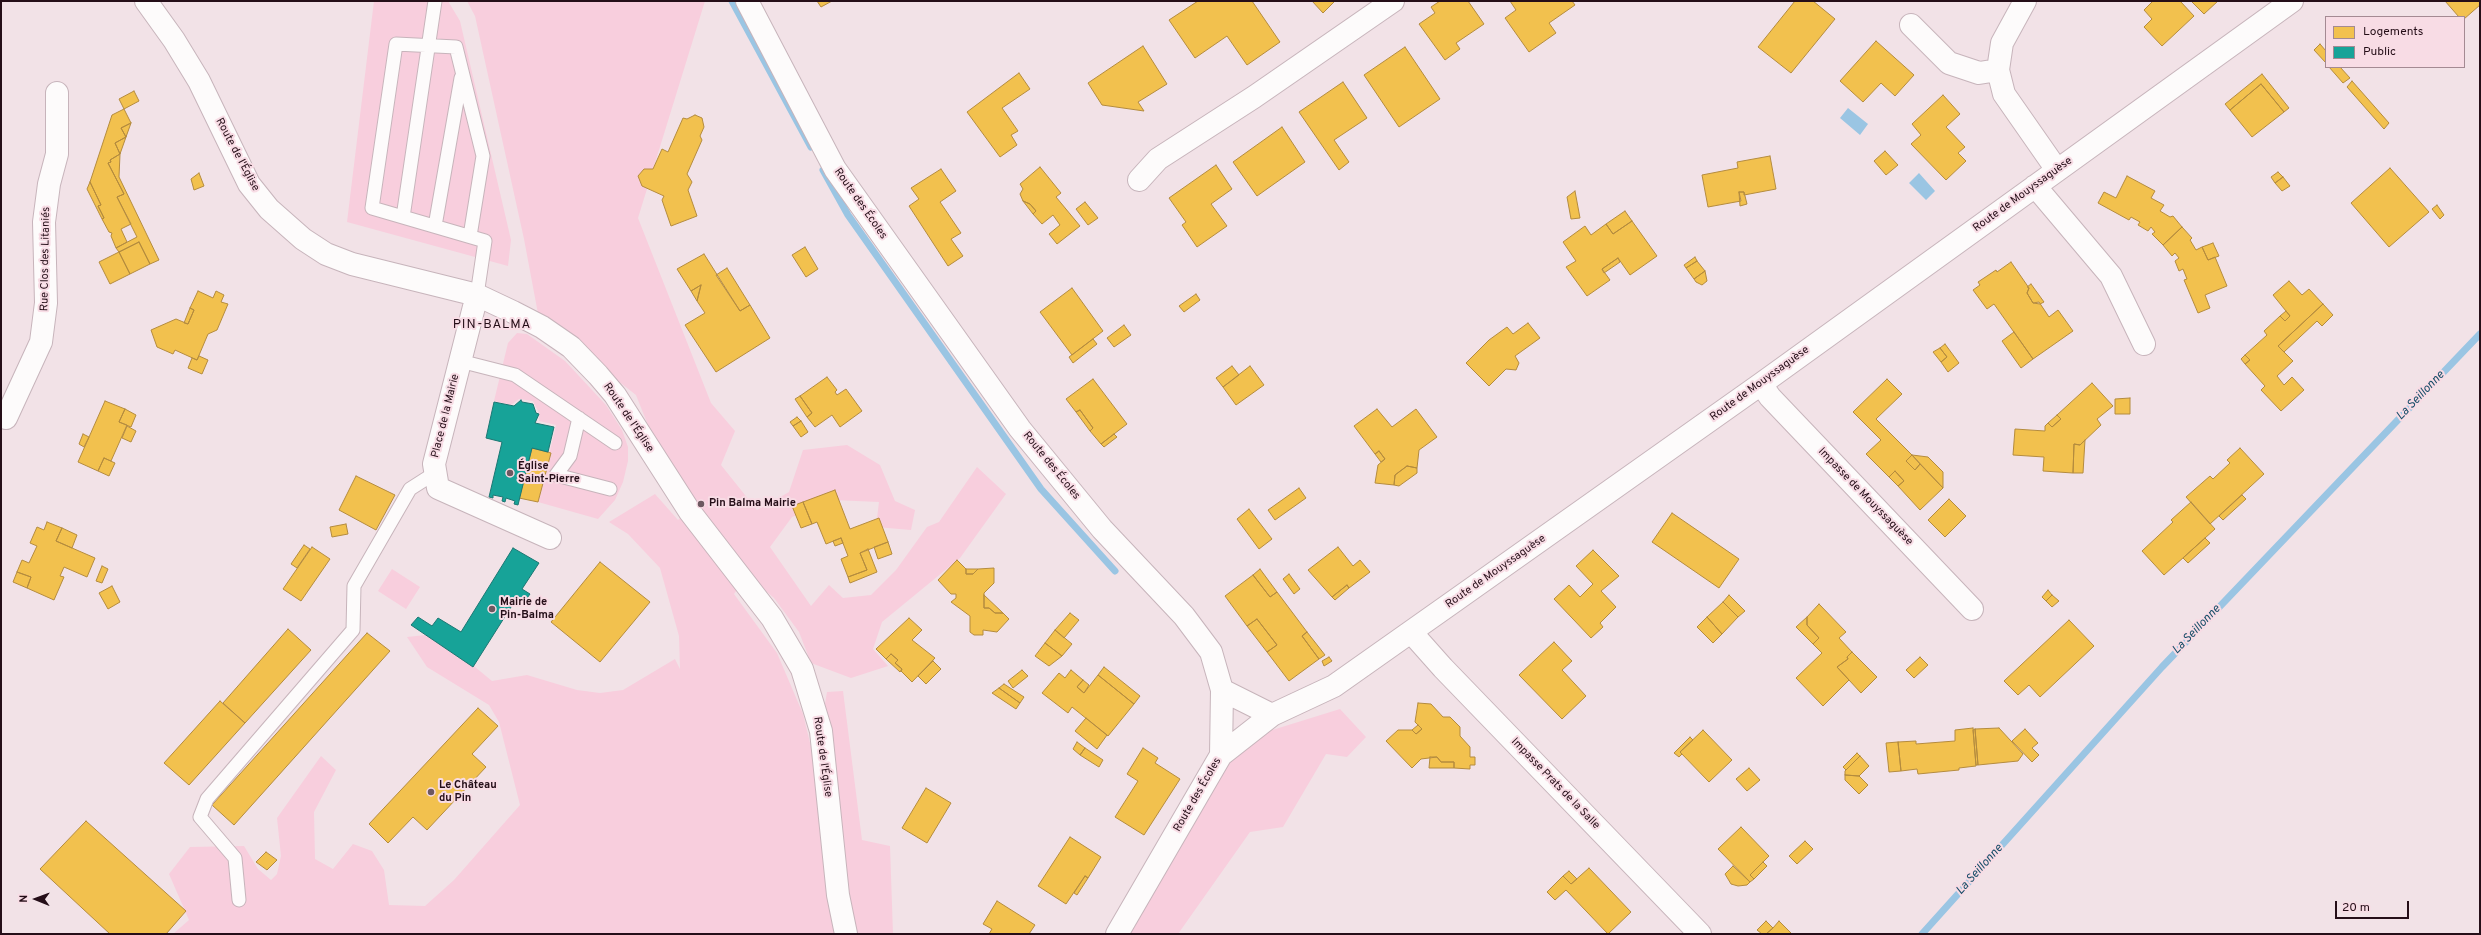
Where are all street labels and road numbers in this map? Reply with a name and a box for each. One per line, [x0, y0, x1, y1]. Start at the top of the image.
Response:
street label: Route de l'Église [212, 116, 262, 194]
street label: Route de Mouyssaguèse [1971, 155, 2075, 235]
street label: Route des Écoles [831, 166, 889, 242]
street label: Rue Clos des Litaniés [38, 207, 54, 311]
street label: Route de Mouyssaguèse [1708, 344, 1812, 424]
street label: Place de la Mairie [429, 373, 463, 459]
street label: Route de l'Église [600, 381, 656, 455]
street label: Route des Écoles [1020, 429, 1082, 503]
street label: Impasse de Mouyssaguèse [1815, 445, 1915, 549]
street label: Route de Mouyssaguèse [1443, 532, 1549, 612]
street label: Route de l'Église [810, 716, 834, 798]
street label: Impasse Prats de la Salle [1508, 736, 1602, 832]
street label: Route des Écoles [1171, 756, 1225, 834]

